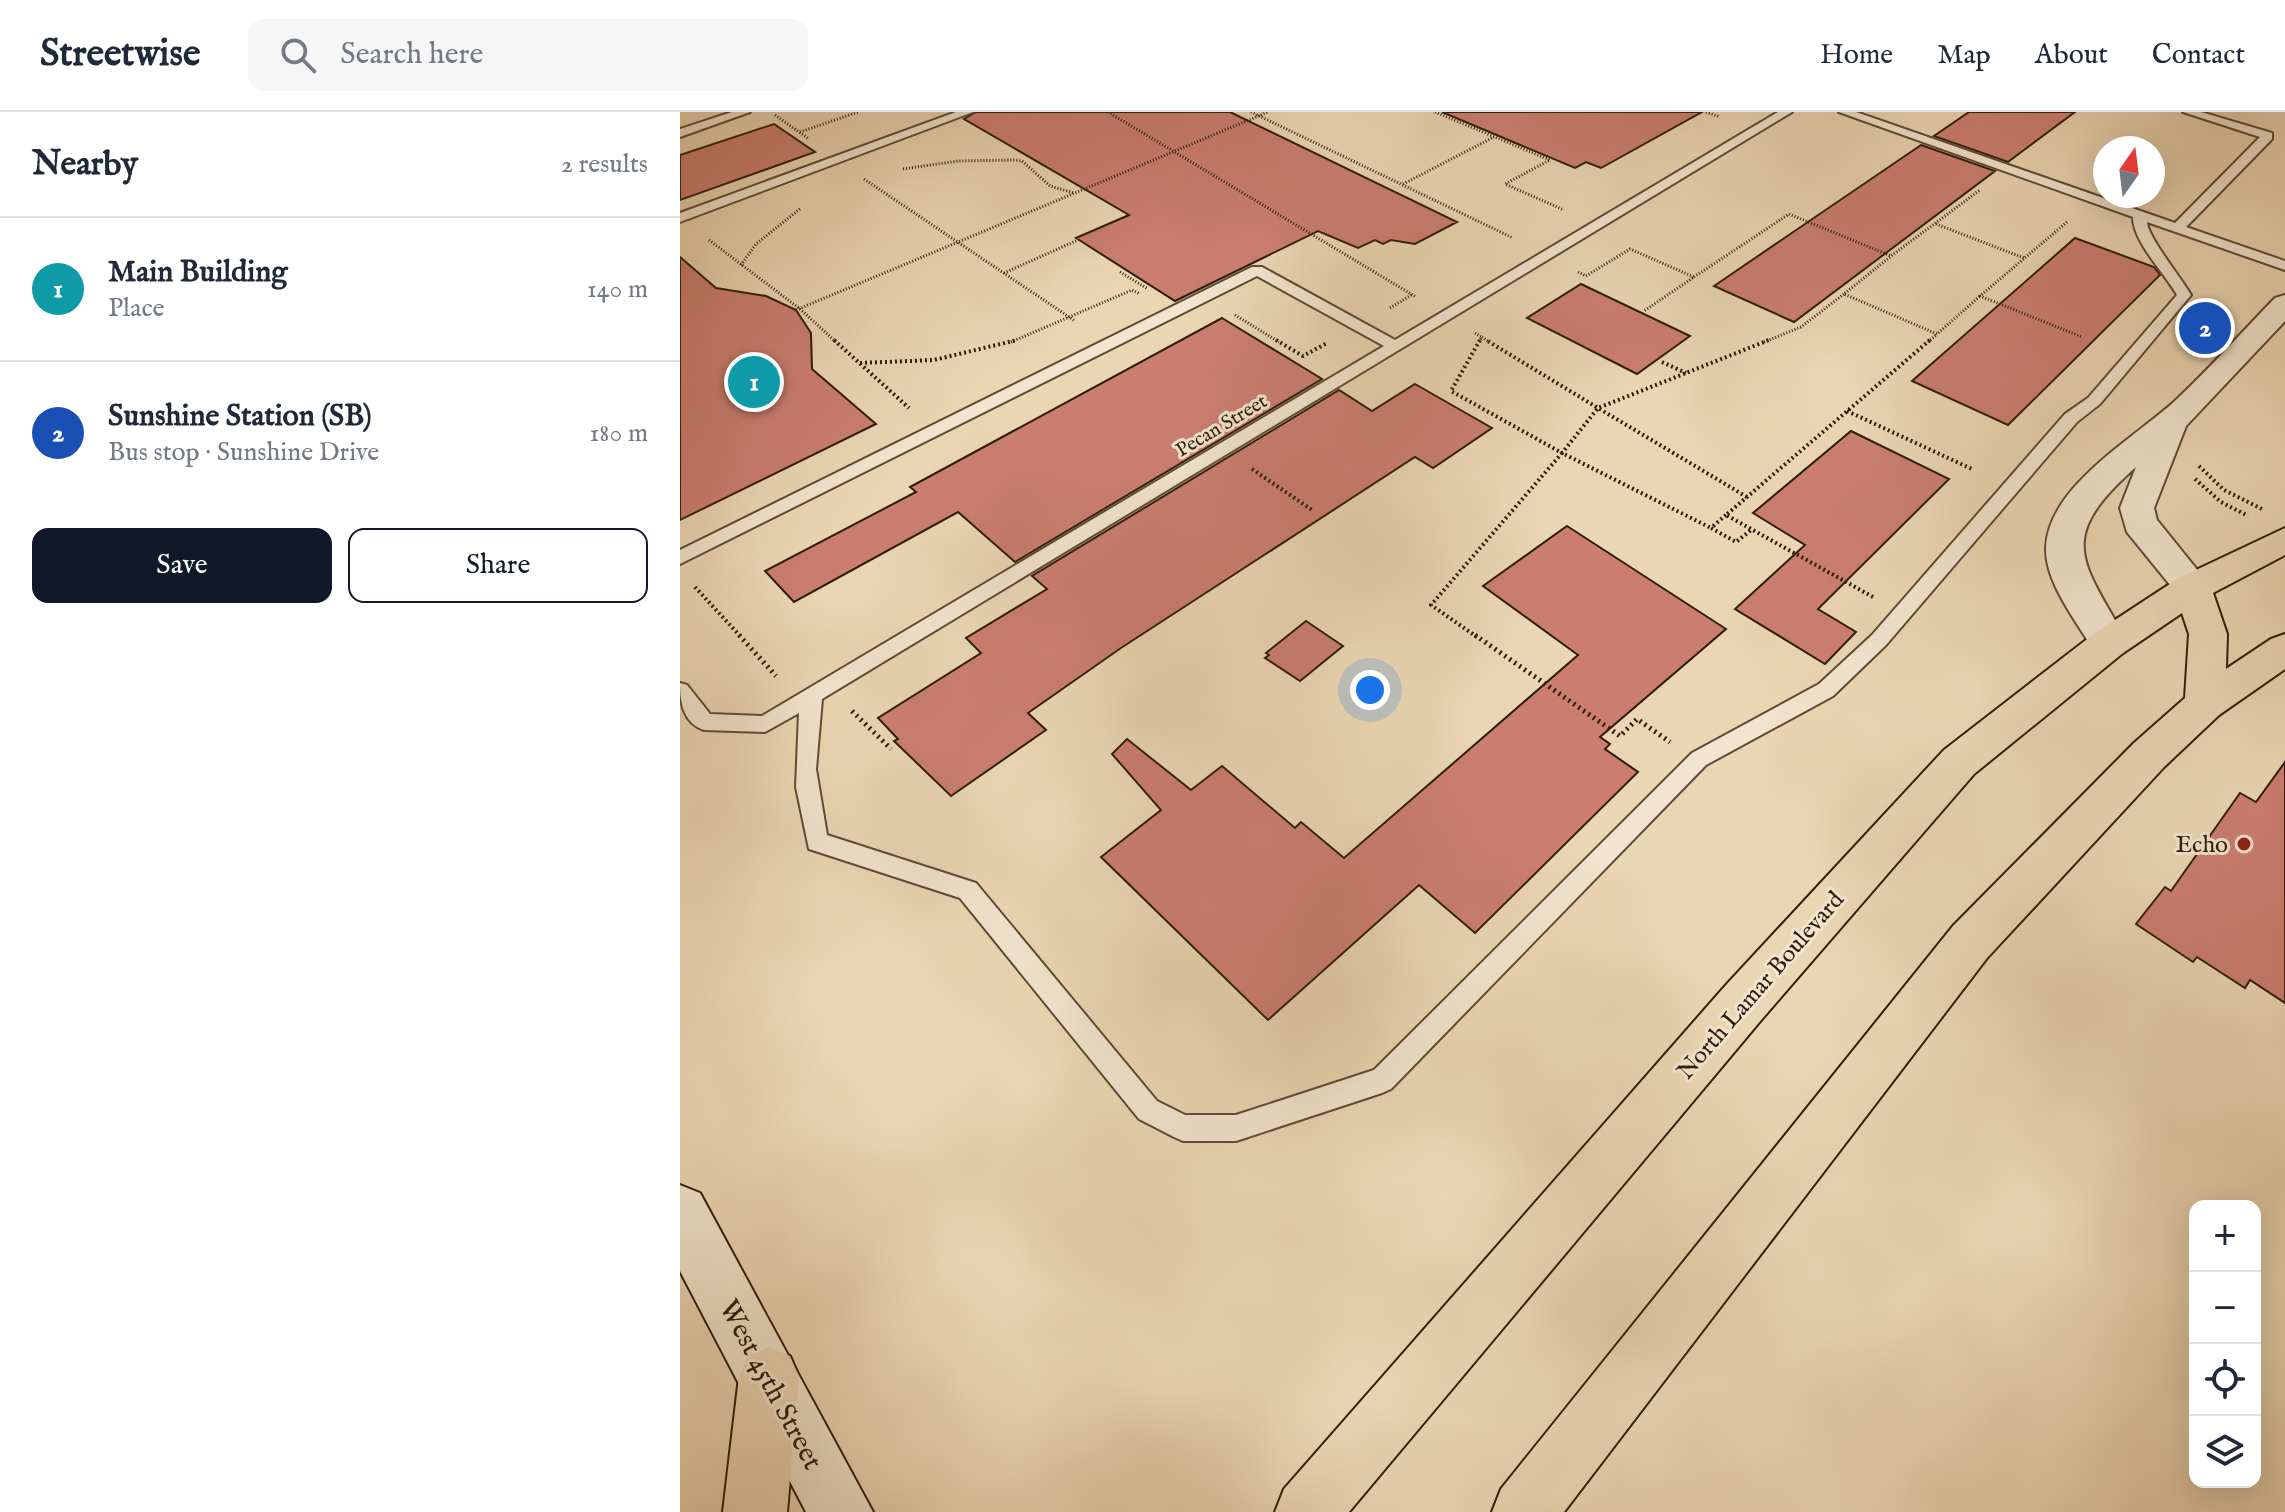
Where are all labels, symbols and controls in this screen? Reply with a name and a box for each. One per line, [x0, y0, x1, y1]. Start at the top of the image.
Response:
search box [248, 19, 808, 91]
text: Streetwise [40, 31, 200, 79]
icon: search [276, 33, 320, 77]
text: Search here [340, 36, 483, 74]
text: Home [1820, 38, 1893, 73]
text: Map [1937, 38, 1991, 73]
text: About [2035, 38, 2108, 73]
text: Contact [2152, 38, 2245, 73]
north arrow [2093, 136, 2165, 208]
text: Nearby [32, 143, 138, 186]
text: 2 results [561, 148, 648, 181]
text: Main Building [108, 254, 288, 292]
text: 1 [53, 273, 63, 306]
text: 140 m [587, 273, 648, 306]
text: Place [108, 292, 164, 325]
pin: 2 [2179, 298, 2231, 358]
pin: 1 [728, 352, 780, 412]
street label: Pecan Street [1171, 389, 1272, 463]
text: Sunshine Station (SB) [108, 398, 372, 436]
text: 2 [52, 417, 64, 450]
text: 180 m [590, 417, 648, 450]
text: Bus stop · Sunshine Drive [108, 436, 379, 469]
button: Save [32, 528, 332, 603]
button: Share [348, 528, 648, 603]
your location [1350, 670, 1390, 710]
place label: Echo [2175, 830, 2228, 861]
marker: Echo [2235, 835, 2253, 853]
street label: North Lamar Boulevard [1671, 885, 1852, 1087]
map controls [2189, 1200, 2261, 1488]
button: + [2189, 1200, 2261, 1272]
button: − [2189, 1272, 2261, 1344]
street label: West 45th Street [710, 1294, 829, 1477]
button: locate [2189, 1344, 2261, 1416]
button: layers [2189, 1416, 2261, 1488]

